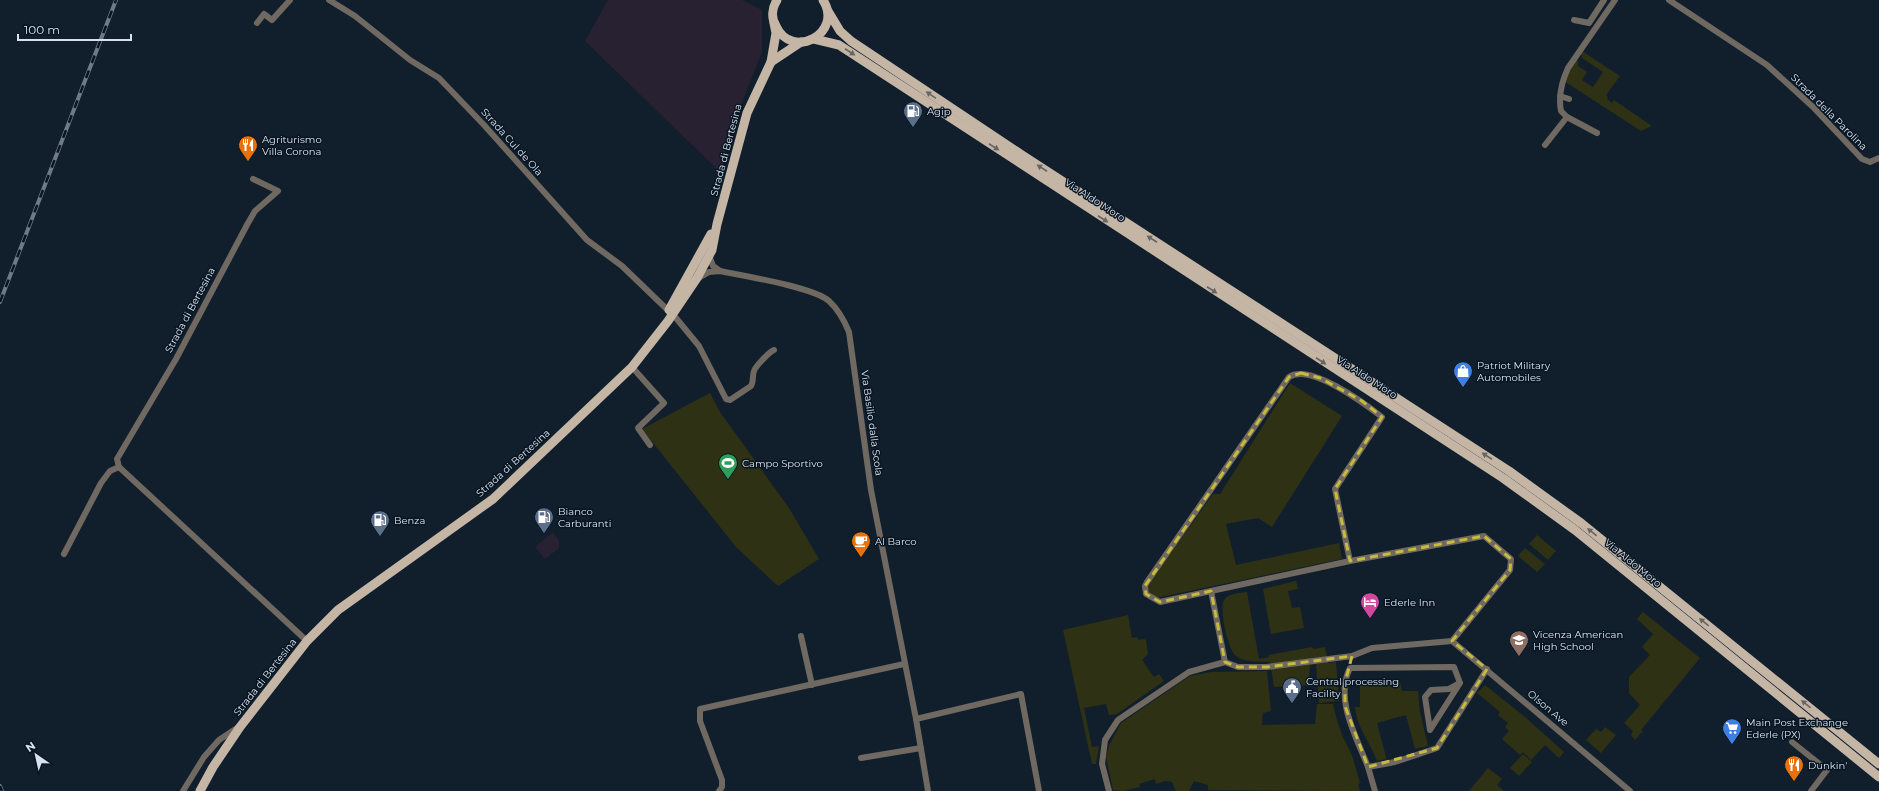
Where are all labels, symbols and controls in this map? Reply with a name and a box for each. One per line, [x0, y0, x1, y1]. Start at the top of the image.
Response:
scale bar [18, 16, 131, 42]
text: 100 m [24, 22, 60, 37]
one-way arrow [845, 48, 855, 56]
street label: Strada della Parolina [1788, 71, 1870, 153]
one-way arrow [925, 91, 937, 98]
fuel station icon: Agip [902, 100, 924, 128]
street label: Strada di Bertesina [707, 102, 745, 198]
place label: Agip [927, 105, 951, 118]
street label: Strada Cul de Ola [478, 106, 546, 178]
place label: Agriturismo Villa Corona [262, 133, 322, 158]
restaurant icon: Agriturismo Villa Corona [237, 134, 259, 162]
one-way arrow [988, 144, 1000, 151]
one-way arrow [1037, 165, 1048, 172]
street label: Via Aldo Moro [1062, 176, 1128, 224]
one-way arrow [1097, 215, 1109, 222]
one-way arrow [1146, 235, 1157, 243]
street label: Strada di Bertesina [162, 265, 218, 355]
one-way arrow [1206, 286, 1218, 293]
street label: Via Aldo Moro [1334, 353, 1400, 401]
one-way arrow [1315, 357, 1327, 364]
place label: Patriot Military Automobiles [1477, 359, 1551, 384]
shop icon: Patriot Military Automobiles [1452, 360, 1474, 388]
street label: Via Basilio dalla Scola [858, 369, 886, 477]
street label: Strada di Bertesina [473, 426, 553, 500]
sports icon: Campo Sportivo [717, 452, 739, 480]
one-way arrow [1481, 453, 1493, 460]
place label: Campo Sportivo [742, 457, 823, 470]
place label: Bianco Carburanti [558, 505, 611, 530]
fuel station icon: Bianco Carburanti [533, 506, 555, 534]
fuel station icon: Benza [369, 509, 391, 537]
place label: Benza [394, 514, 425, 527]
one-way arrow [1587, 528, 1598, 537]
cafe icon: Al Barco [850, 530, 872, 558]
place label: Al Barco [875, 535, 917, 548]
street label: Via Aldo Moro [1602, 536, 1664, 590]
hotel icon: Ederle Inn [1359, 591, 1381, 619]
place label: Ederle Inn [1384, 596, 1435, 609]
one-way arrow [1699, 618, 1710, 627]
place label: Vicenza American High School [1533, 628, 1623, 653]
school or university icon: Vicenza American High School [1508, 629, 1530, 657]
street label: Strada di Bertesina [231, 636, 299, 718]
place label: Central processing Facility [1306, 675, 1399, 700]
public building icon: Central processing Facility [1281, 676, 1303, 704]
street label: Olson Ave [1525, 687, 1571, 729]
one-way arrow [1800, 700, 1811, 708]
place label: Main Post Exchange Ederle (PX) [1746, 716, 1848, 741]
supermarket icon: Main Post Exchange Ederle (PX) [1721, 717, 1743, 745]
north arrow [16, 735, 56, 775]
text: N [23, 738, 38, 755]
restaurant icon: Dunkin' [1783, 754, 1805, 782]
place label: Dunkin' [1808, 759, 1847, 772]

